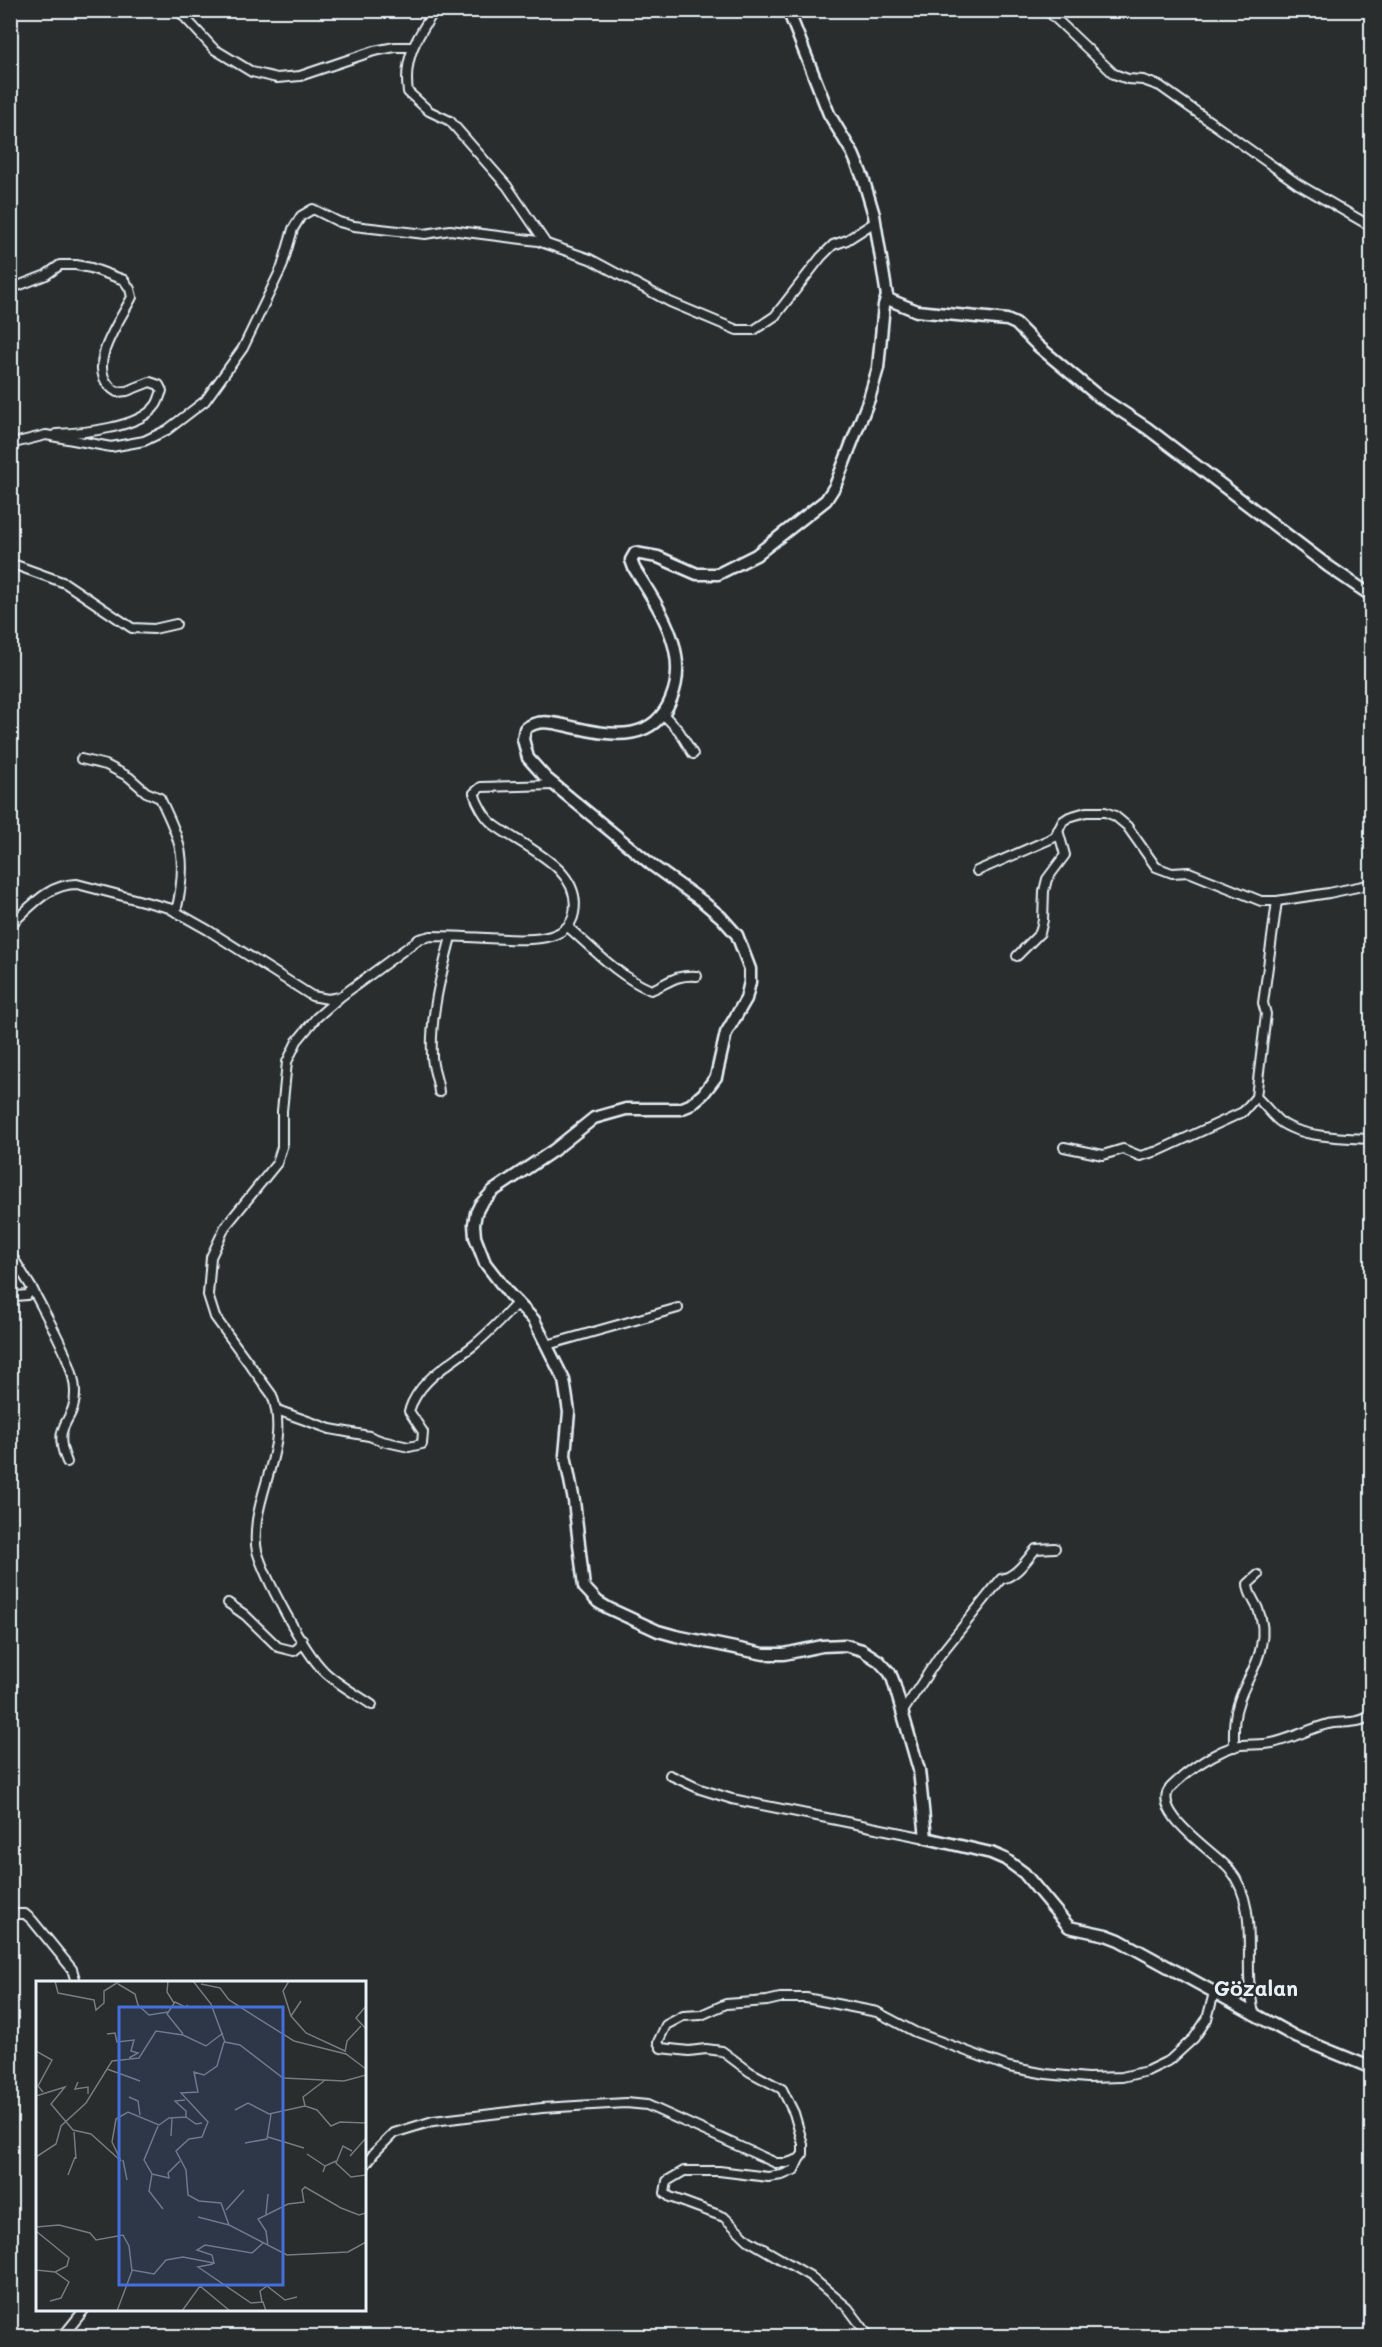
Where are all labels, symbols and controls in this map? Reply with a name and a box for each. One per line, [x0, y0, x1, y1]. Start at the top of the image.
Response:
district label: Gözalan [1214, 1974, 1298, 2001]
inset map [36, 1981, 366, 2311]

